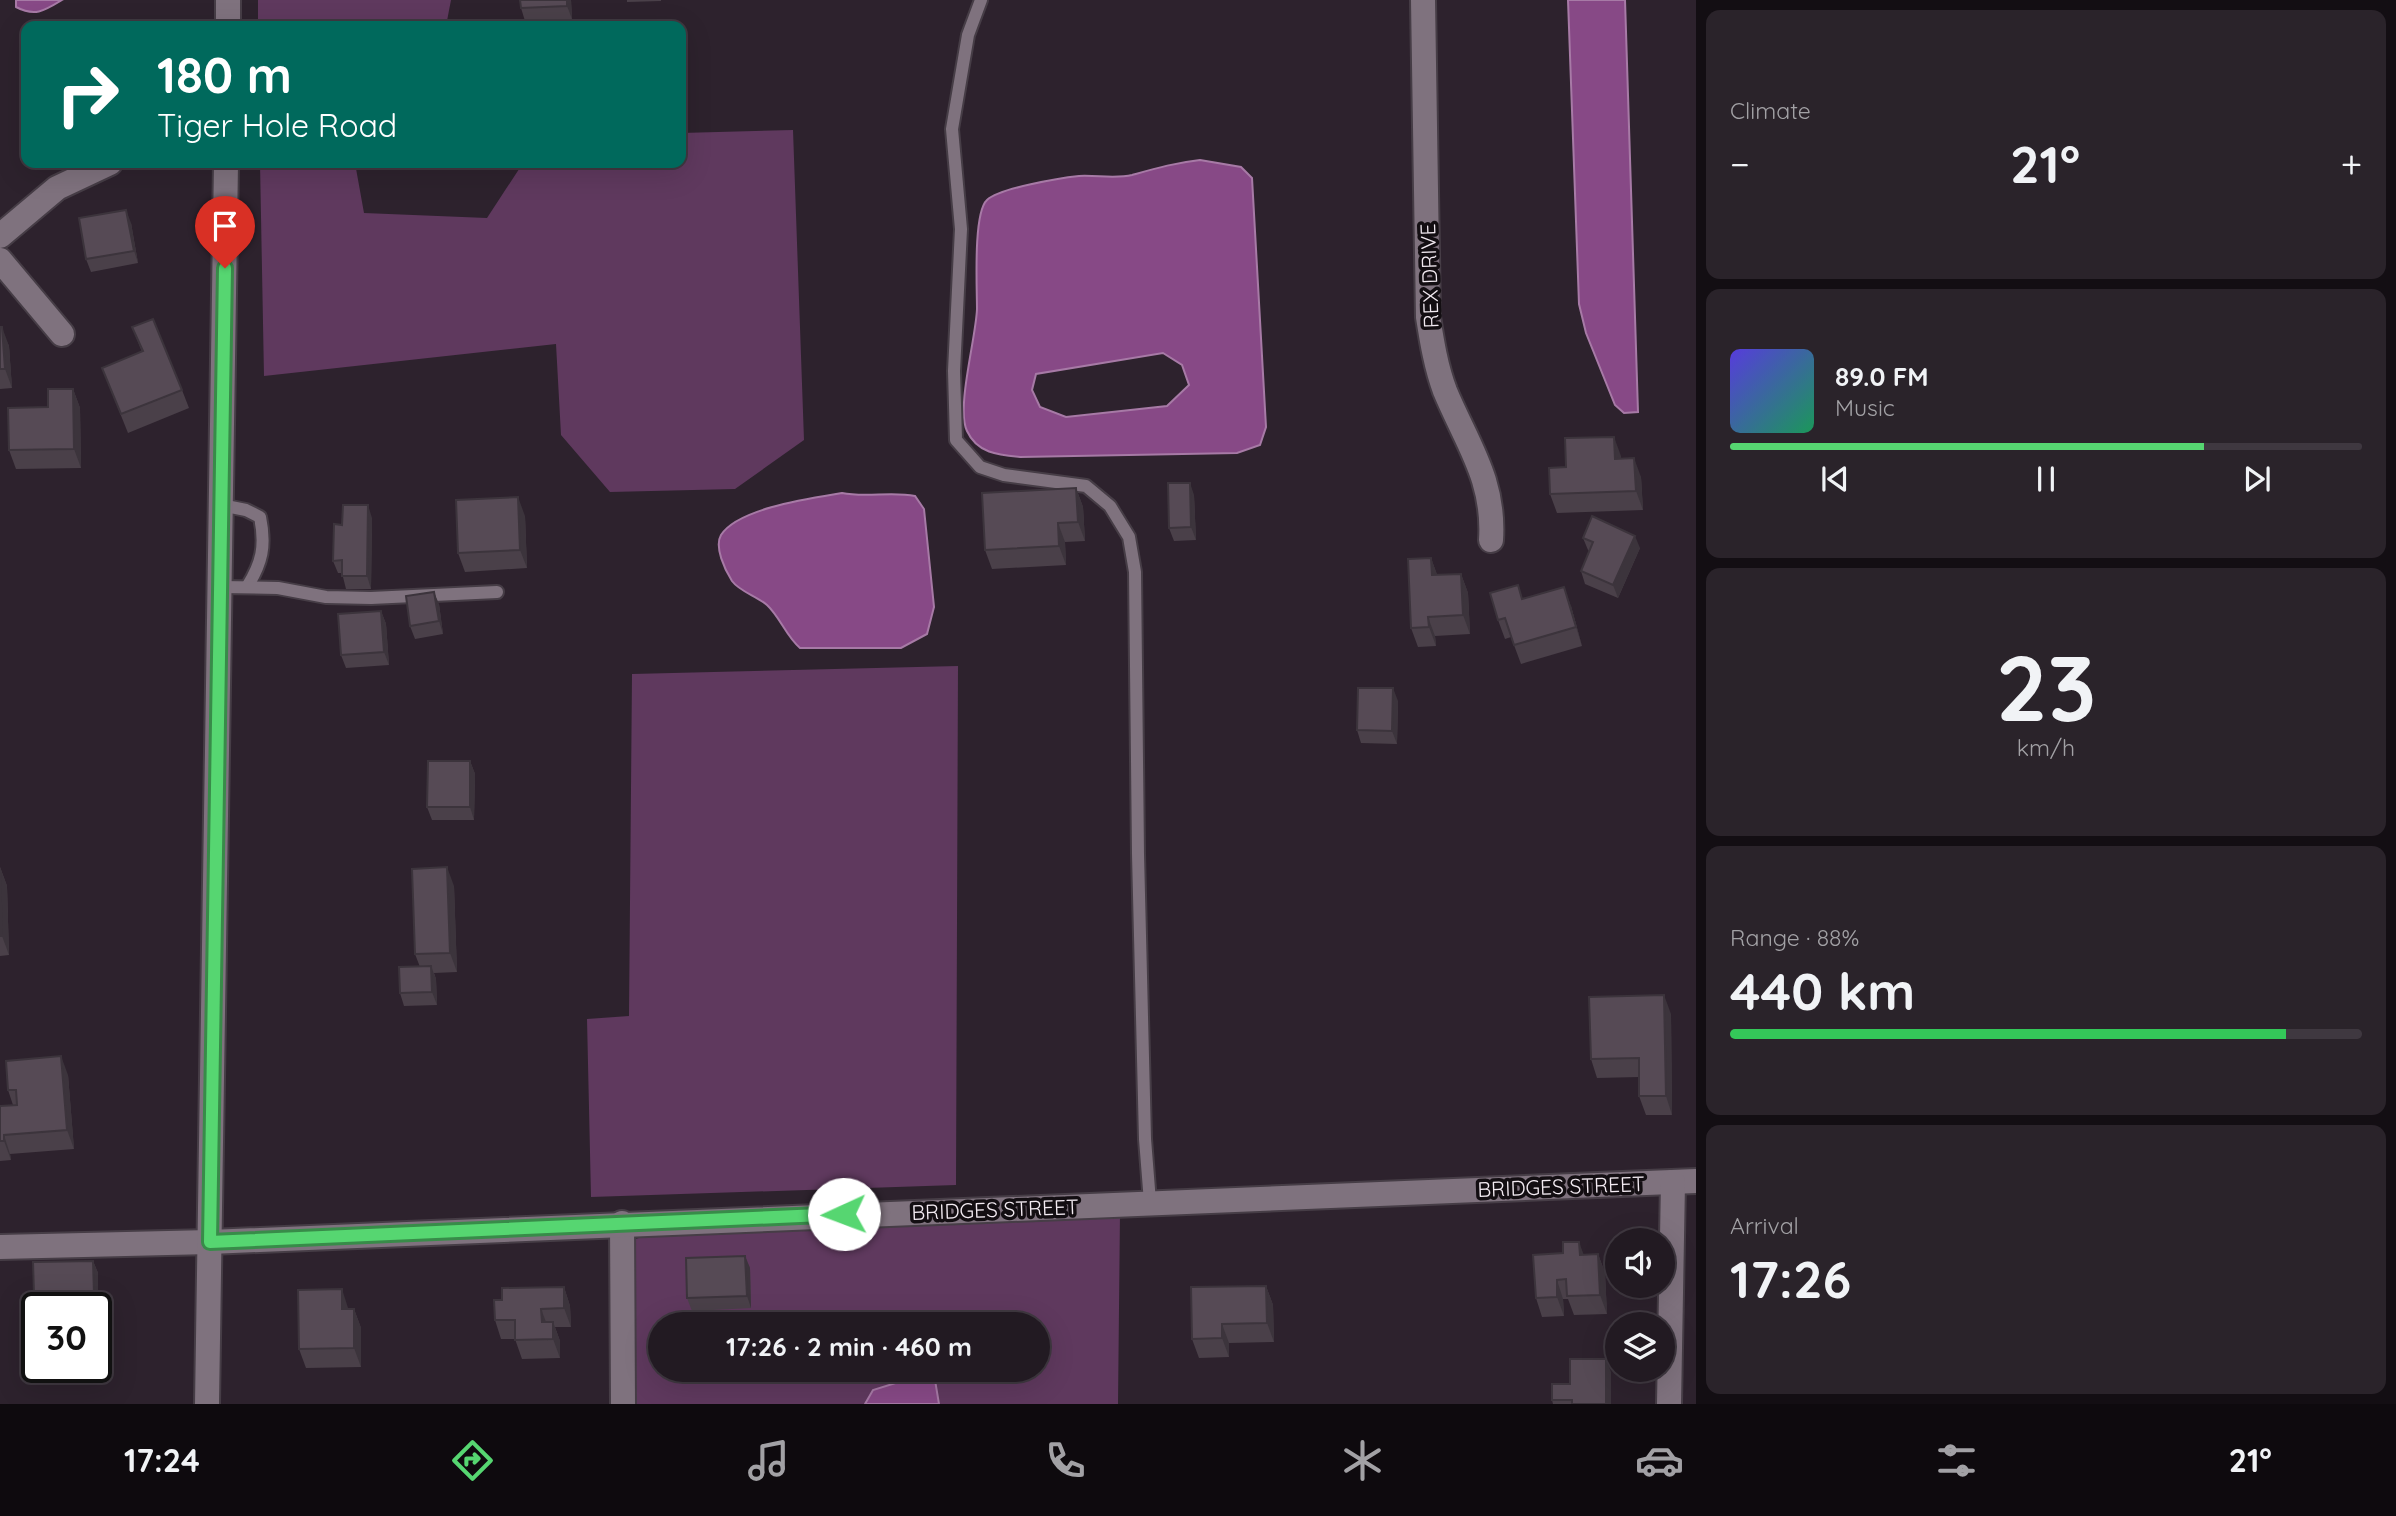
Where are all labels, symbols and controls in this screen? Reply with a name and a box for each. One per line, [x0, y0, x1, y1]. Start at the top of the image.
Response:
text: 180 m [157, 44, 292, 105]
icon: right [42, 49, 133, 140]
text: Climate [1730, 96, 1811, 125]
text: Tiger Hole Road [157, 105, 397, 145]
text: 21° [2010, 131, 2080, 196]
text: − [1730, 140, 1750, 188]
text: + [2341, 140, 2362, 188]
pin [195, 196, 255, 268]
icon: arrive [206, 207, 244, 245]
street label: REX DRIVE [1414, 223, 1444, 329]
text: 89.0 FM [1835, 360, 1929, 393]
text: Music [1835, 393, 1895, 422]
icon: previous [1816, 460, 1854, 498]
icon: pause [2027, 460, 2065, 498]
icon: next [2238, 460, 2276, 498]
text: 23 [1996, 630, 2096, 744]
text: km/h [2017, 733, 2075, 762]
text: Range · 88% [1730, 923, 1859, 952]
text: 440 km [1730, 958, 1915, 1023]
street label: BRIDGES STREET [1477, 1170, 1645, 1202]
position arrow [807, 1177, 881, 1251]
street label: BRIDGES STREET [911, 1193, 1079, 1225]
text: Arrival [1730, 1211, 1799, 1240]
map controls [1605, 1228, 1675, 1382]
button: sound [1605, 1228, 1675, 1298]
text: 17:26 [1730, 1246, 1851, 1311]
speed limit sign: 30 [21, 1292, 112, 1383]
button: layers [1605, 1312, 1675, 1382]
text: 17:26 · 2 min · 460 m [726, 1330, 972, 1363]
icon: directions [448, 1436, 497, 1485]
icon: music [744, 1436, 793, 1485]
icon: phone [1041, 1436, 1090, 1485]
icon: climate [1338, 1436, 1387, 1485]
icon: car [1635, 1436, 1684, 1485]
icon: filters [1932, 1436, 1981, 1485]
text: 17:24 [124, 1440, 200, 1480]
text: 21° [2229, 1440, 2272, 1480]

